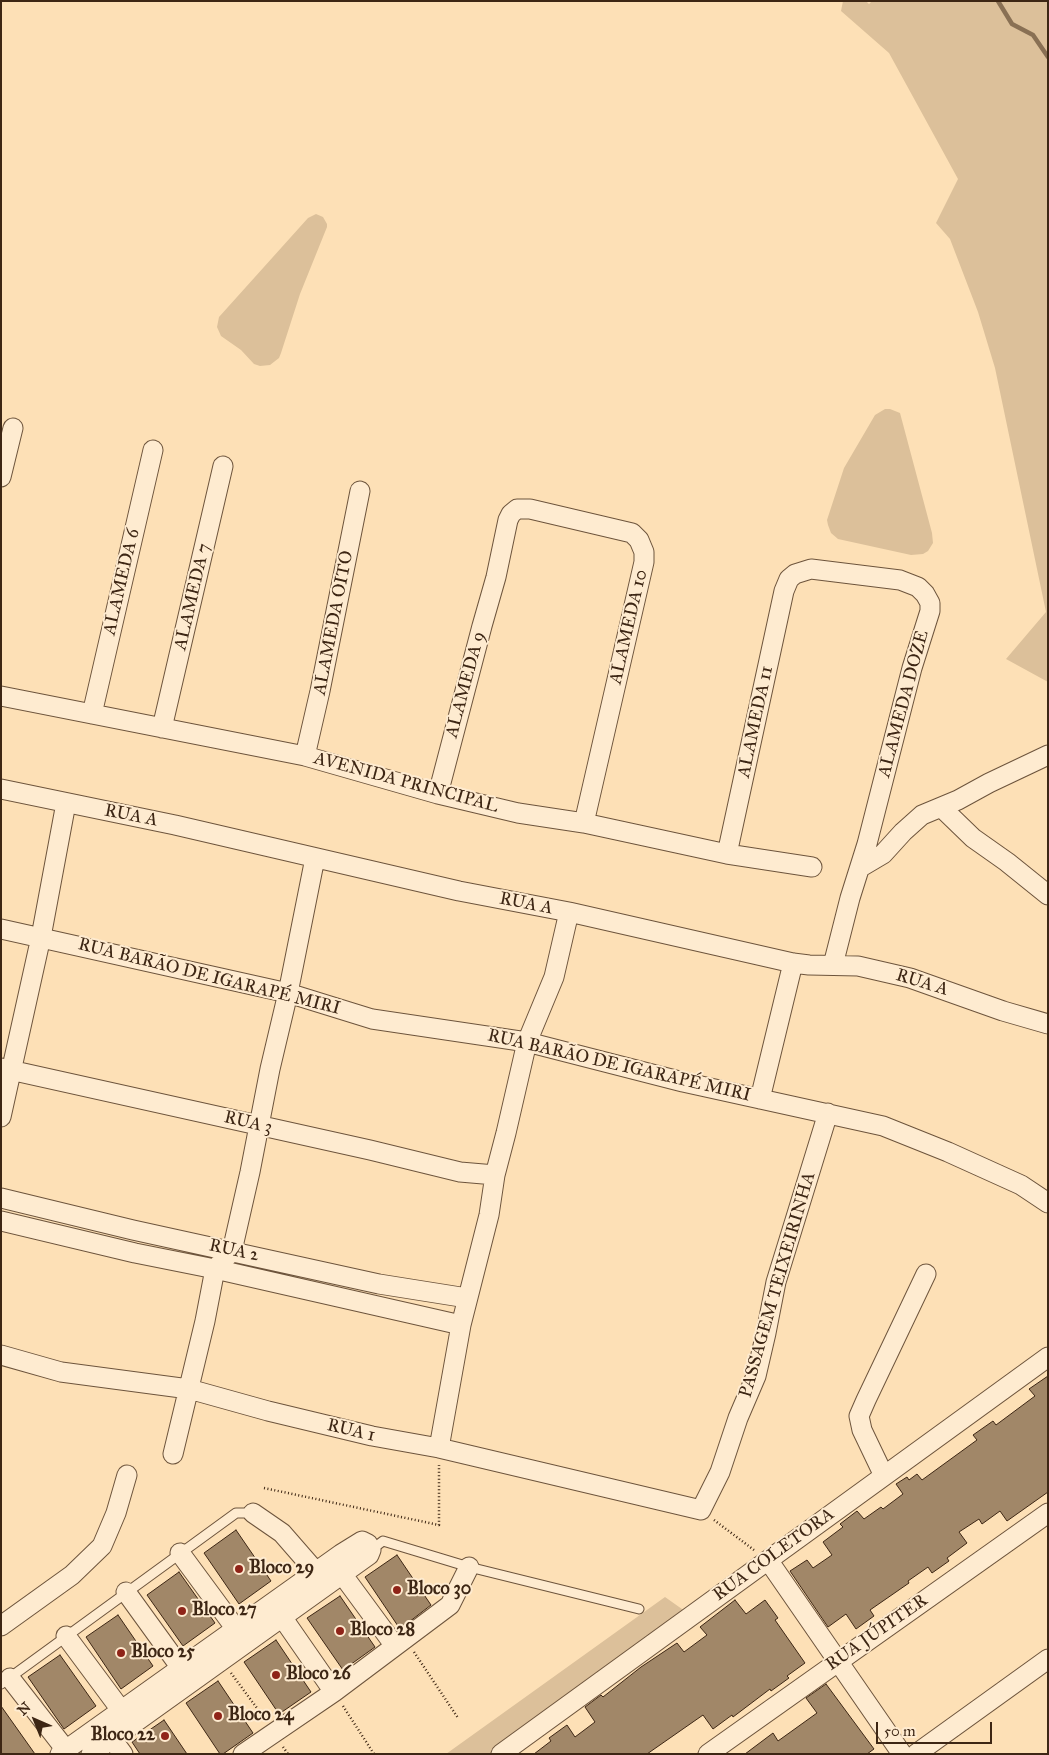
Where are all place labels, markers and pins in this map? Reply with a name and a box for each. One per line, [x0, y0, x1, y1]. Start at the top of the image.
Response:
place label: Bloco 29 [249, 1558, 314, 1580]
marker: Bloco 29 [233, 1563, 245, 1575]
place label: Bloco 30 [407, 1579, 471, 1601]
marker: Bloco 30 [391, 1584, 403, 1596]
place label: Bloco 27 [192, 1600, 257, 1622]
marker: Bloco 27 [176, 1605, 188, 1617]
place label: Bloco 28 [350, 1620, 415, 1642]
marker: Bloco 28 [334, 1625, 346, 1637]
place label: Bloco 25 [131, 1642, 195, 1664]
marker: Bloco 25 [115, 1647, 127, 1659]
place label: Bloco 26 [286, 1664, 351, 1686]
marker: Bloco 26 [270, 1669, 282, 1681]
place label: Bloco 24 [228, 1705, 293, 1727]
marker: Bloco 24 [212, 1710, 224, 1722]
place label: Bloco 22 [91, 1725, 155, 1747]
marker: Bloco 22 [159, 1730, 171, 1742]

